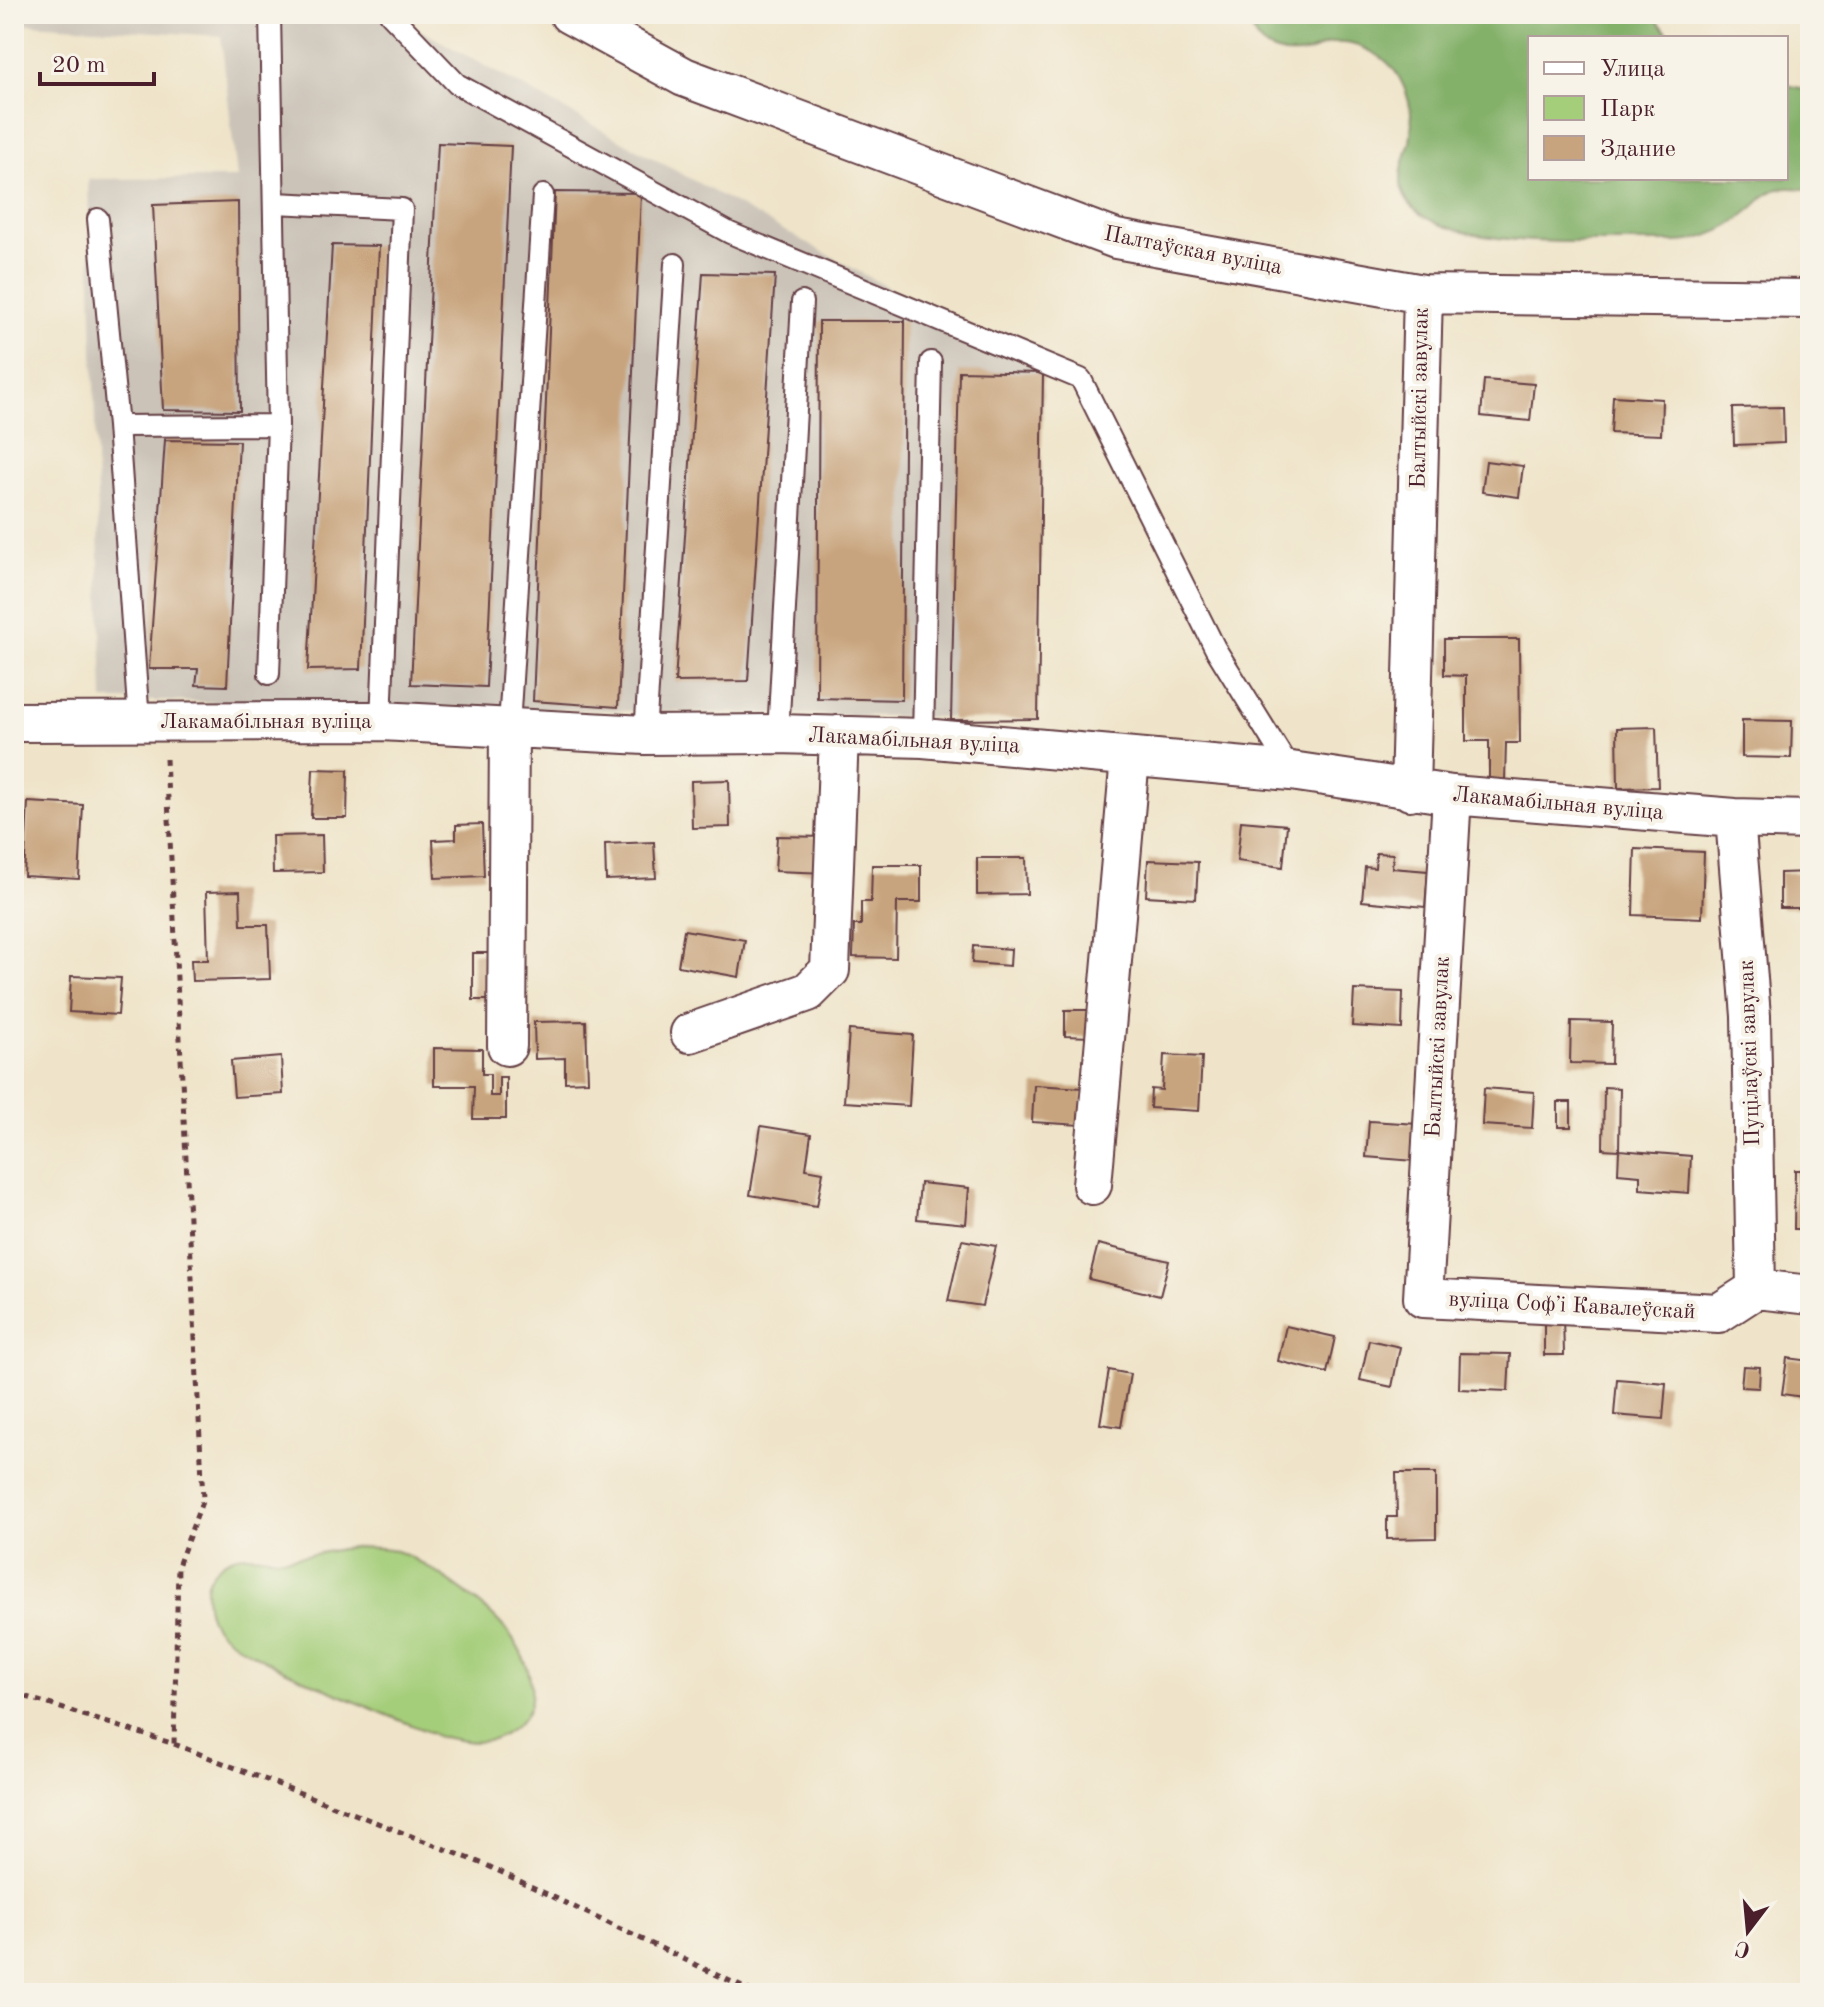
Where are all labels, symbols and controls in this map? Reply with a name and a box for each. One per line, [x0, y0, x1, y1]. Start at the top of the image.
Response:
scale bar [40, 36, 154, 86]
legend [1528, 36, 1788, 180]
text: 20 m [52, 54, 106, 78]
text: Улица [1600, 58, 1665, 82]
text: Парк [1600, 98, 1655, 122]
text: Здание [1600, 138, 1676, 162]
street label: Палтаўская вуліца [1102, 223, 1284, 279]
street label: Балтыйскі завулак [1407, 307, 1433, 489]
street label: Лакамабільная вуліца [160, 711, 372, 733]
street label: Лакамабільная вуліца [808, 724, 1021, 758]
street label: Лакамабільная вуліца [1451, 784, 1665, 824]
street label: Балтыйскі завулак [1422, 956, 1454, 1138]
street label: Пуцілаўскі завулак [1736, 959, 1764, 1147]
street label: вуліца Софʼі Кавалеўскай [1448, 1289, 1696, 1323]
north arrow [1708, 1891, 1788, 1971]
text: С [1733, 1936, 1753, 1961]

